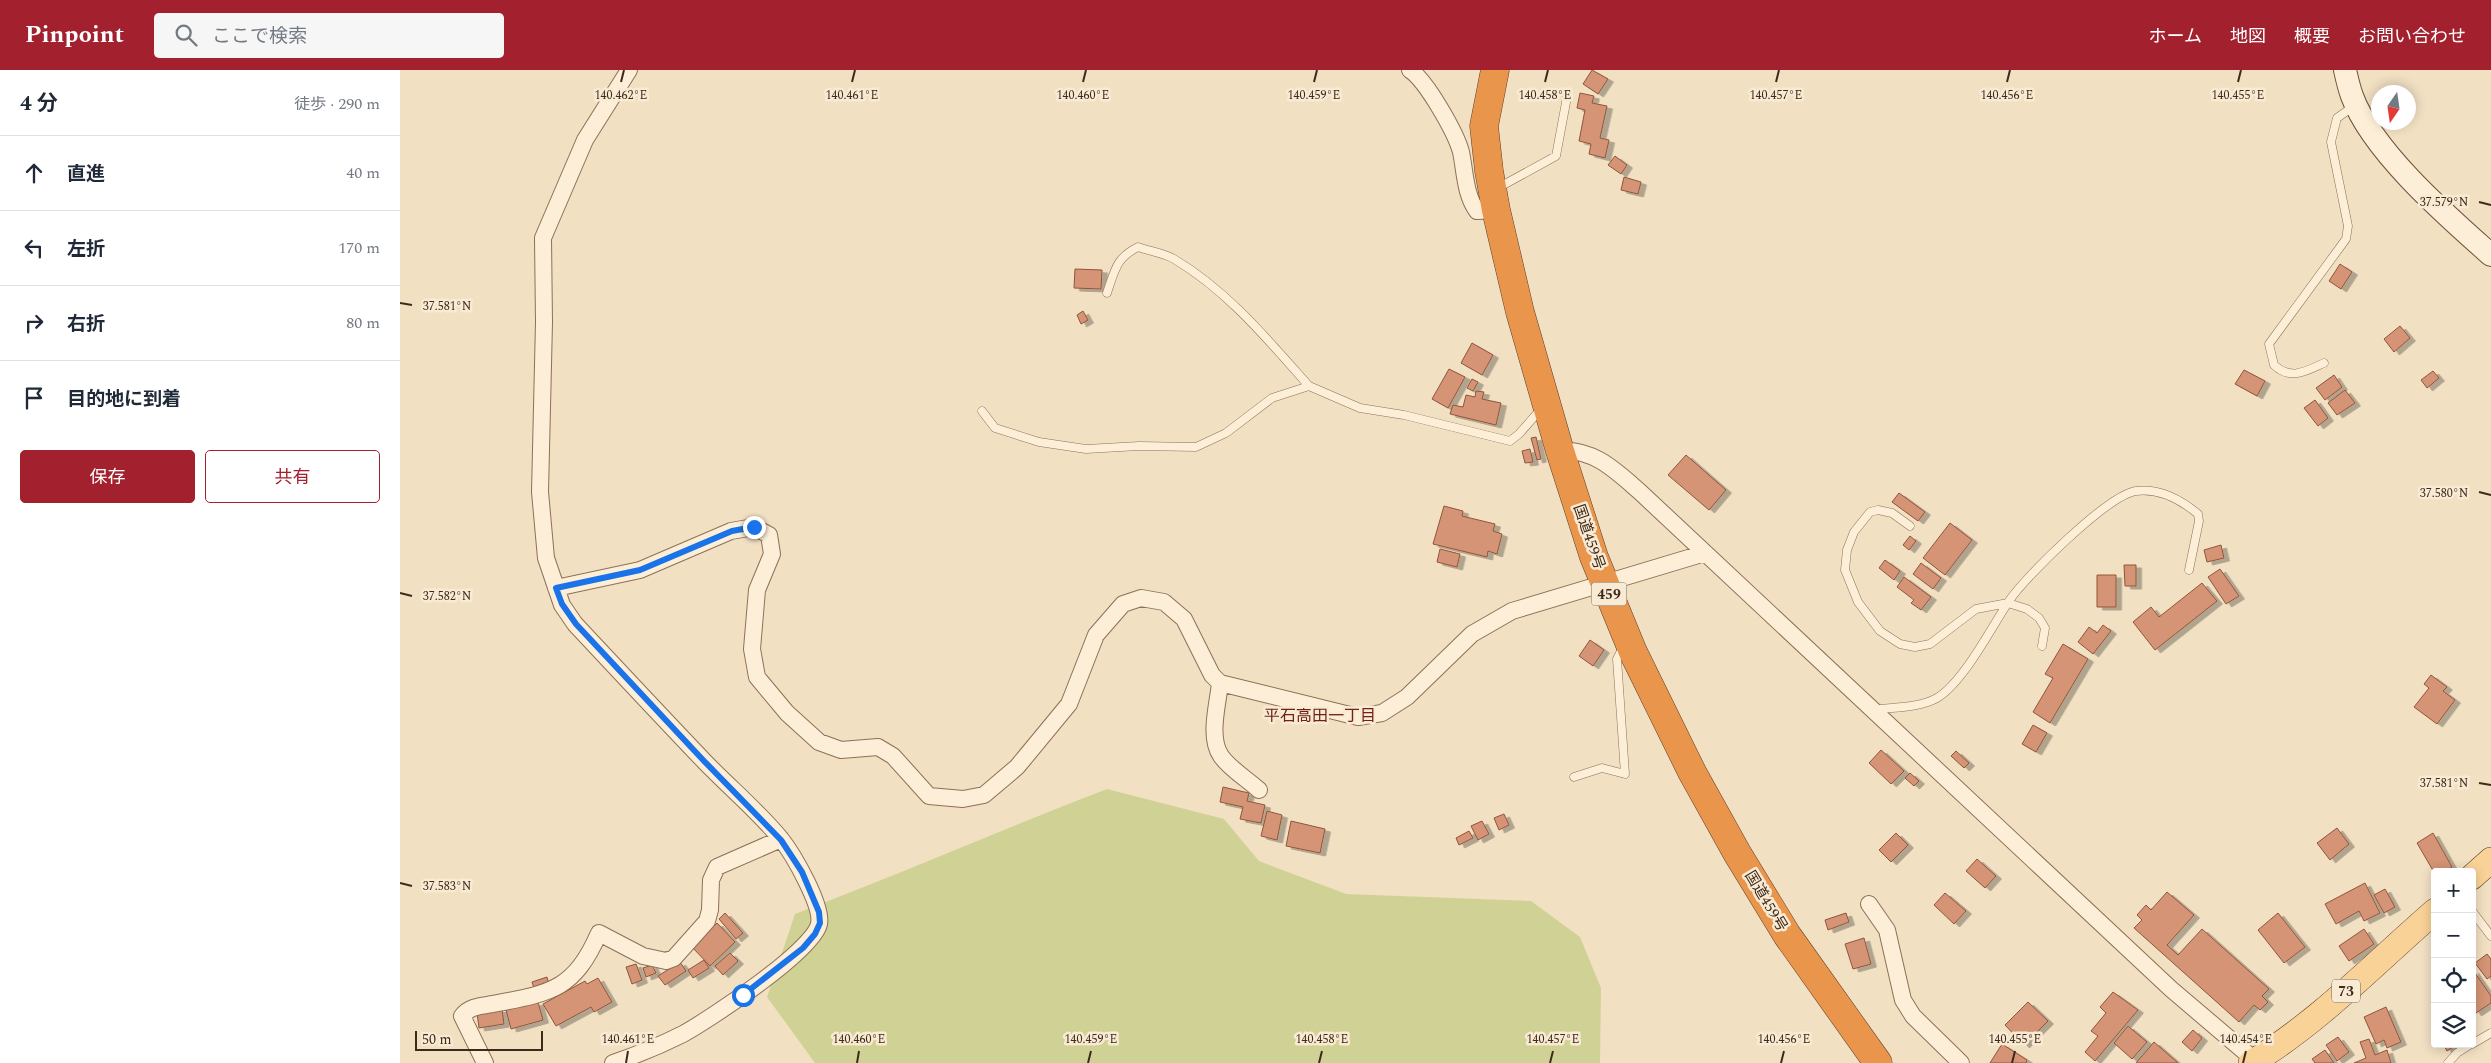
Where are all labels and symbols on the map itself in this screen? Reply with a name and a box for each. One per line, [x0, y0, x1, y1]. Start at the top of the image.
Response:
north arrow [2371, 85, 2416, 130]
text: 140.462°E [595, 86, 647, 105]
text: 140.461°E [826, 86, 878, 105]
text: 140.460°E [1057, 86, 1109, 105]
text: 140.459°E [1288, 86, 1340, 105]
text: 140.458°E [1519, 86, 1571, 105]
text: 140.457°E [1750, 86, 1802, 105]
text: 140.456°E [1981, 86, 2033, 105]
text: 140.455°E [2212, 86, 2264, 105]
text: 37.579°N [2420, 193, 2468, 212]
text: 37.581°N [423, 297, 471, 316]
text: 37.580°N [2420, 484, 2468, 503]
street label: 国道459号 [1567, 501, 1611, 573]
route end [743, 516, 766, 539]
road number: 459 [1592, 582, 1626, 606]
text: 37.582°N [423, 587, 471, 606]
district label: 平石高田一丁目 [1264, 704, 1376, 728]
text: 37.581°N [2420, 774, 2468, 793]
street label: 国道459号 [1739, 866, 1793, 936]
text: 37.583°N [423, 877, 471, 896]
road number: 73 [2332, 979, 2360, 1002]
route start [732, 984, 755, 1007]
scale bar [415, 1028, 542, 1051]
text: 140.461°E [602, 1030, 654, 1049]
text: 140.460°E [833, 1030, 885, 1049]
text: 140.459°E [1065, 1030, 1117, 1049]
text: 140.458°E [1296, 1030, 1348, 1049]
text: 140.457°E [1527, 1030, 1579, 1049]
text: 140.456°E [1758, 1030, 1810, 1049]
text: 140.455°E [1989, 1030, 2041, 1049]
text: 140.454°E [2220, 1030, 2272, 1049]

